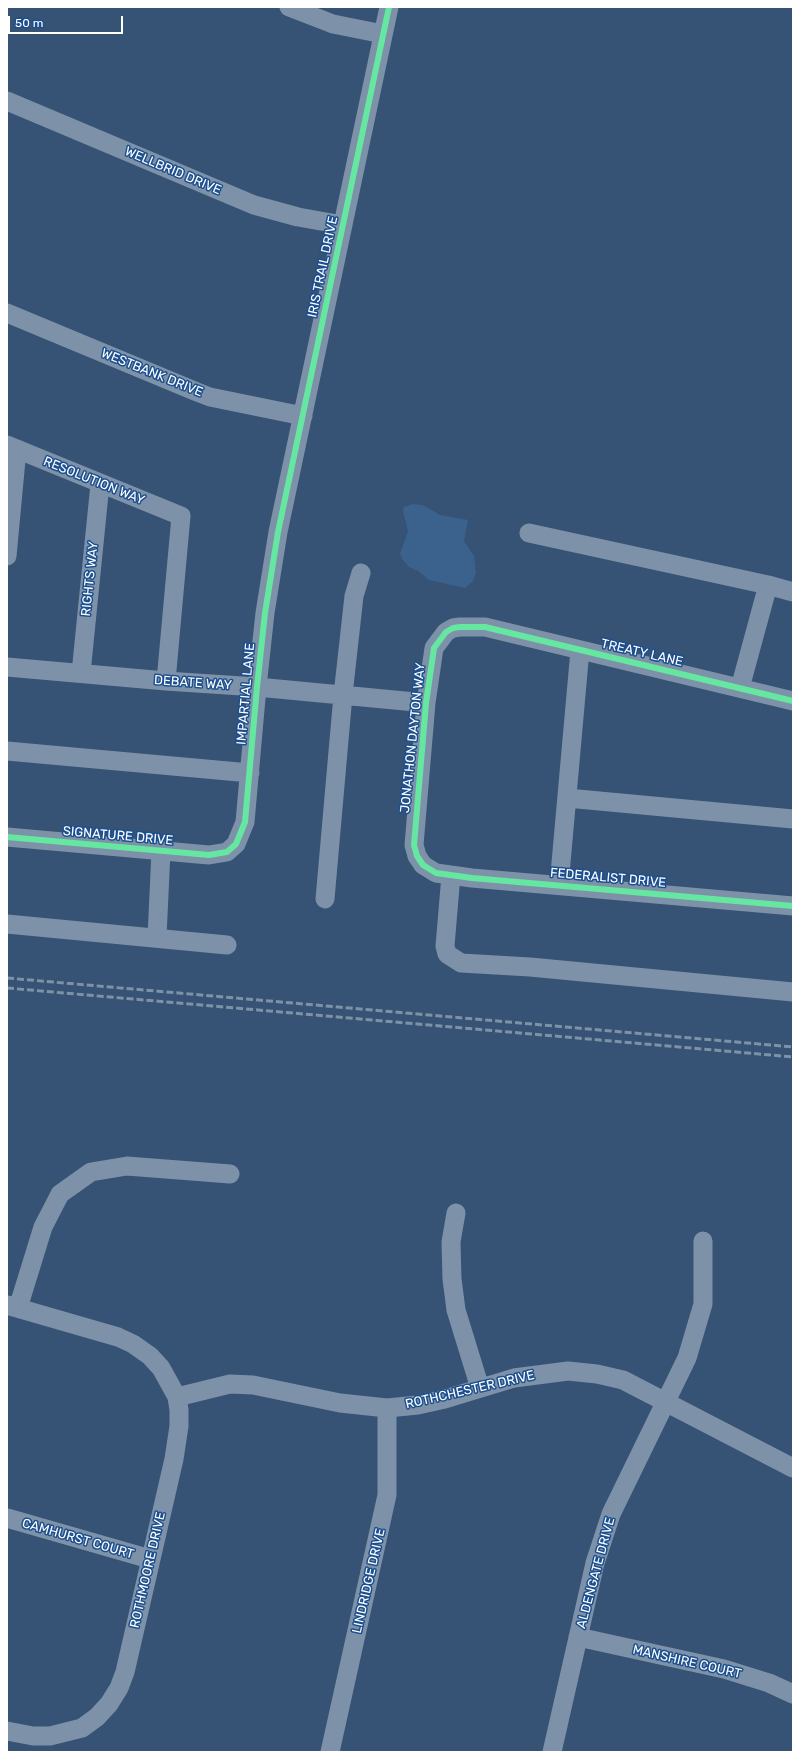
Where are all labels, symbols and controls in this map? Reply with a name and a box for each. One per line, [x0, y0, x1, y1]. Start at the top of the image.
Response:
scale bar [10, 8, 125, 34]
text: 50 m [15, 16, 43, 30]
street label: WELLBRID DRIVE [122, 144, 224, 198]
street label: IRIS TRAIL DRIVE [305, 215, 341, 319]
street label: WESTBANK DRIVE [99, 345, 205, 401]
street label: RESOLUTION WAY [41, 454, 147, 508]
street label: RIGHTS WAY [78, 541, 102, 617]
street label: TREATY LANE [599, 636, 685, 670]
street label: IMPARTIAL LANE [234, 642, 258, 746]
street label: JONATHON DAYTON WAY [397, 662, 429, 814]
street label: DEBATE WAY [154, 672, 232, 694]
street label: SIGNATURE DRIVE [62, 823, 174, 849]
street label: FEDERALIST DRIVE [549, 865, 667, 891]
street label: ROTHCHESTER DRIVE [404, 1368, 536, 1412]
street label: ROTHMOORE DRIVE [127, 1510, 169, 1630]
street label: CAMHURST COURT [20, 1516, 136, 1562]
street label: ALDENGATE DRIVE [574, 1516, 618, 1630]
street label: LINDRIDGE DRIVE [349, 1527, 389, 1635]
street label: MANSHIRE COURT [631, 1642, 743, 1682]

